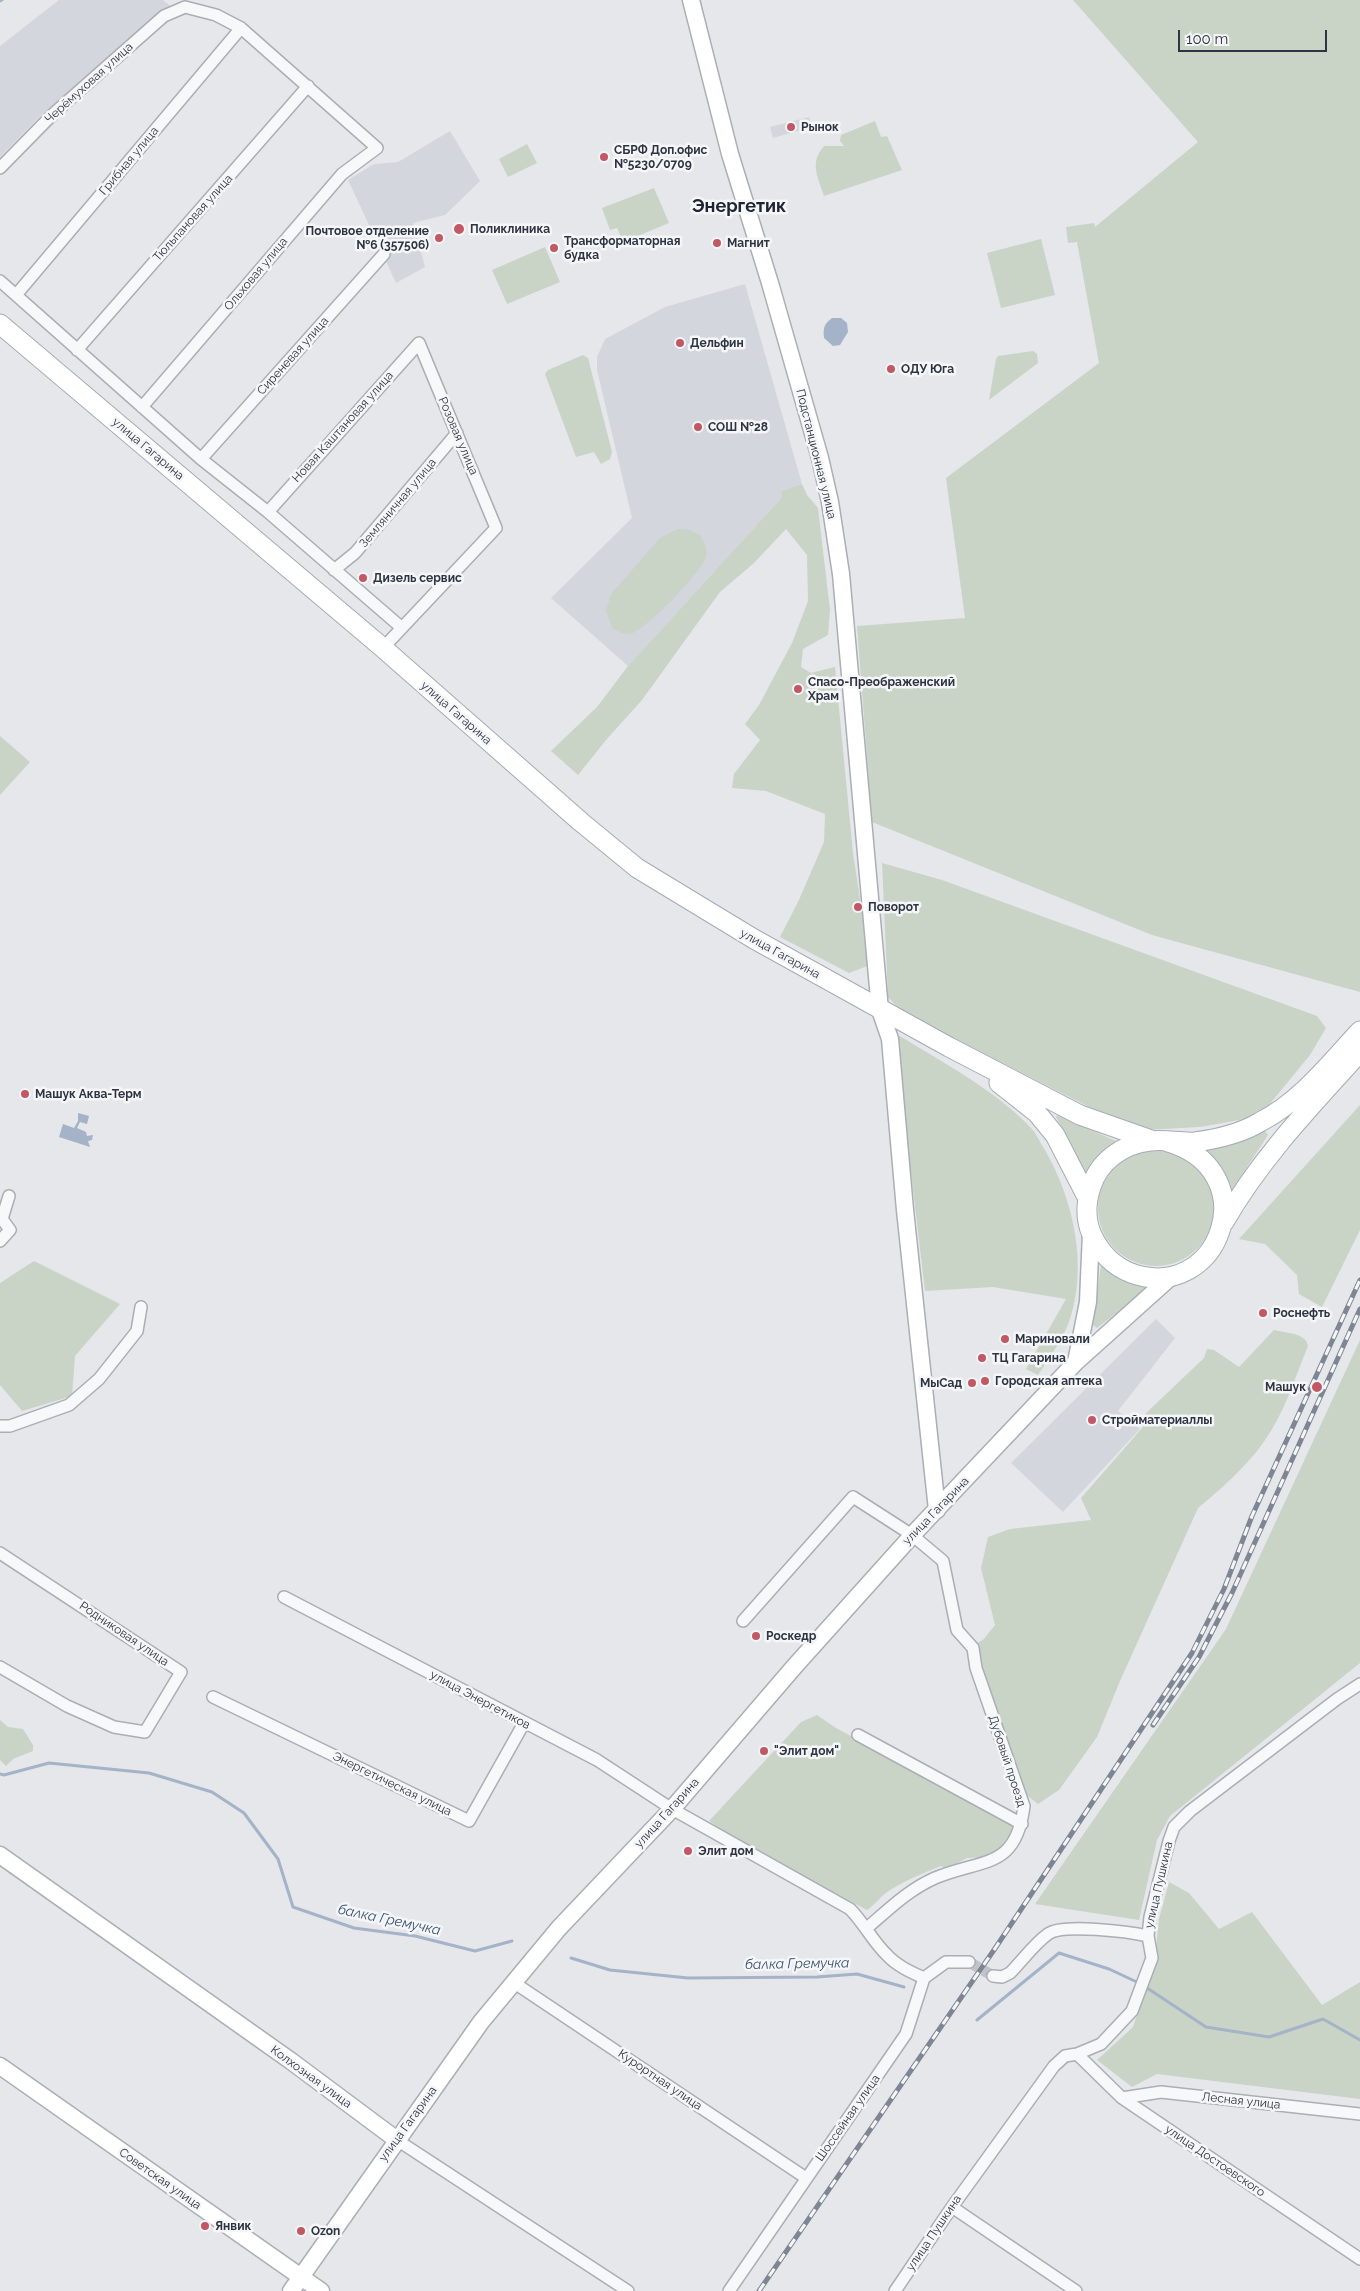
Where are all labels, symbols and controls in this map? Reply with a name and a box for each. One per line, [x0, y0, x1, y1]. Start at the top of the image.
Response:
scale bar [1180, 20, 1329, 52]
text: 100 m [1186, 30, 1228, 48]
street label: Черёмуховая улица [42, 40, 136, 126]
place label: Рынок [801, 120, 839, 134]
marker: Рынок [785, 121, 797, 133]
street label: Грибная улица [96, 124, 162, 198]
place label: СБРФ Доп.офис №5230/0709 [614, 143, 707, 171]
marker: СБРФ Доп.офис №5230/0709 [598, 151, 610, 163]
street label: Тюльпановая улица [150, 172, 236, 264]
district label: Энергетик [692, 196, 786, 218]
marker: Поликлиника [452, 222, 466, 236]
place label: Поликлиника [470, 222, 550, 236]
place label: Почтовое отделение №6 (357506) [306, 224, 429, 252]
marker: Почтовое отделение №6 (357506) [433, 232, 445, 244]
street label: Ольховая улица [221, 234, 291, 314]
place label: Трансформаторная будка [564, 234, 680, 262]
place label: Магнит [727, 236, 770, 250]
marker: Магнит [711, 237, 723, 249]
marker: Трансформаторная будка [548, 242, 560, 254]
street label: Сиреневая улица [254, 314, 332, 398]
place label: Дельфин [690, 336, 744, 350]
marker: Дельфин [674, 337, 686, 349]
place label: ОДУ Юга [901, 362, 954, 376]
marker: ОДУ Юга [885, 363, 897, 375]
street label: Новая Каштановая улица [289, 369, 397, 485]
street label: Подстанционная улица [793, 388, 839, 520]
street label: Розовая улица [435, 395, 481, 477]
street label: улица Гагарина [109, 415, 187, 483]
place label: СОШ №28 [708, 420, 768, 434]
marker: СОШ №28 [692, 421, 704, 433]
street label: Земляничная улица [356, 455, 440, 551]
place label: Дизель сервис [373, 571, 462, 585]
marker: Дизель сервис [357, 572, 369, 584]
place label: Спасо-Преображенский Храм [808, 675, 955, 703]
street label: улица Гагарина [418, 678, 494, 748]
marker: Спасо-Преображенский Храм [792, 683, 804, 695]
place label: Поворот [868, 900, 919, 914]
marker: Поворот [852, 901, 864, 913]
street label: улица Гагарина [737, 926, 823, 982]
place label: Машук Аква-Терм [35, 1087, 142, 1101]
marker: Машук Аква-Терм [19, 1088, 31, 1100]
place label: Роснефть [1273, 1306, 1330, 1320]
marker: Роснефть [1257, 1307, 1269, 1319]
place label: Мариновали [1015, 1332, 1090, 1346]
marker: Мариновали [999, 1333, 1011, 1345]
place label: ТЦ Гагарина [992, 1351, 1066, 1365]
marker: ТЦ Гагарина [976, 1352, 988, 1364]
place label: Городская аптека [995, 1374, 1102, 1388]
marker: Городская аптека [979, 1375, 991, 1387]
place label: МыСад [920, 1376, 962, 1390]
marker: МыСад [966, 1377, 978, 1389]
place label: Машук [1265, 1380, 1306, 1394]
marker: Машук [1310, 1380, 1324, 1394]
place label: Стройматериаллы [1102, 1413, 1212, 1427]
marker: Стройматериаллы [1086, 1414, 1098, 1426]
street label: улица Гагарина [900, 1474, 972, 1548]
street label: Родниковая улица [76, 1599, 172, 1669]
place label: Роскедр [766, 1629, 816, 1643]
marker: Роскедр [750, 1630, 762, 1642]
street label: улица Энергетиков [428, 1668, 532, 1732]
street label: Дубовый проезд [985, 1713, 1029, 1809]
place label: "Элит дом" [774, 1744, 839, 1758]
marker: "Элит дом" [758, 1745, 770, 1757]
street label: Энергетическая улица [330, 1749, 454, 1819]
street label: улица Гагарина [632, 1775, 702, 1851]
street label: улица Пушкина [1142, 1840, 1176, 1930]
place label: Элит дом [698, 1844, 754, 1858]
marker: Элит дом [682, 1845, 694, 1857]
water label: балка Гремучка [336, 1901, 442, 1939]
water label: балка Гремучка [745, 1955, 849, 1973]
street label: Колхозная улица [268, 2043, 354, 2111]
street label: Курортная улица [615, 2047, 705, 2113]
street label: Шоссейная улица [813, 2072, 883, 2164]
street label: улица Гагарина [376, 2084, 440, 2164]
street label: Лесная улица [1201, 2090, 1281, 2112]
street label: улица Достоевского [1162, 2122, 1268, 2200]
street label: Советская улица [116, 2145, 204, 2213]
street label: улица Пушкина [903, 2192, 965, 2274]
place label: Янвик [215, 2219, 251, 2233]
marker: Янвик [199, 2220, 211, 2232]
place label: Ozon [311, 2224, 340, 2238]
marker: Ozon [295, 2225, 307, 2237]

